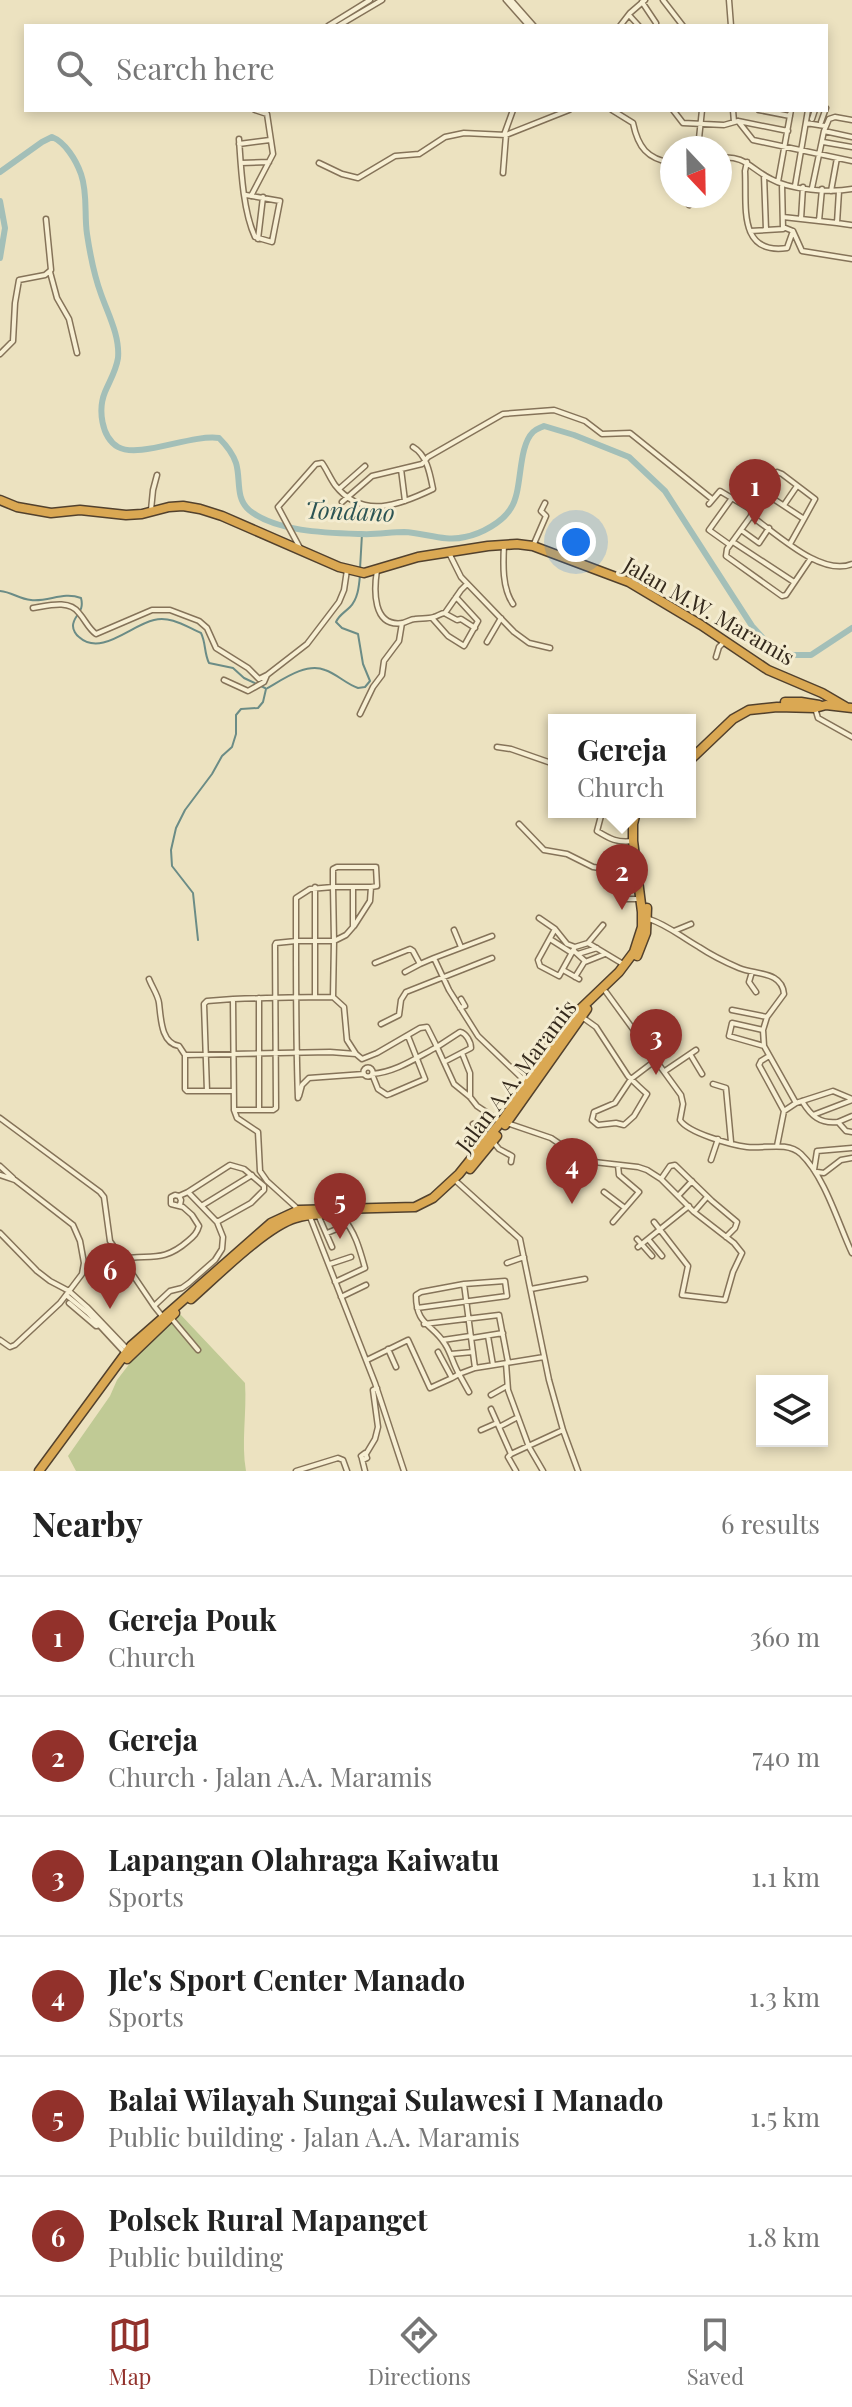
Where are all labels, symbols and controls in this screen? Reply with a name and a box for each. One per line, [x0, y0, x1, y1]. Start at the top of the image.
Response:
search box [24, 24, 828, 112]
icon: search [52, 46, 96, 90]
text: Search here [116, 48, 275, 88]
north arrow [660, 136, 732, 208]
pin: 1 [729, 459, 781, 525]
water label: Tondano [305, 492, 395, 528]
your location [556, 522, 596, 562]
street label: Jalan M.W. Maramis [618, 548, 800, 671]
popup [548, 714, 696, 818]
text: Gereja [577, 729, 667, 769]
text: Church [577, 769, 664, 804]
pin: 2 [596, 844, 648, 910]
street label: Jalan A.A. Maramis [447, 993, 582, 1159]
pin: 3 [630, 1009, 682, 1075]
pin: 4 [546, 1138, 598, 1204]
pin: 5 [314, 1173, 366, 1239]
pin: 6 [84, 1243, 136, 1309]
map controls [756, 1375, 828, 1447]
button: layers [756, 1375, 828, 1447]
text: Nearby [32, 1500, 143, 1546]
text: 6 results [721, 1506, 820, 1541]
text: Gereja Pouk [108, 1599, 276, 1639]
text: 1 [53, 1619, 63, 1654]
text: 360 m [750, 1619, 820, 1654]
text: Church [108, 1639, 195, 1674]
text: Gereja [108, 1719, 198, 1759]
text: 2 [51, 1739, 65, 1774]
text: 740 m [752, 1739, 820, 1774]
text: Church · Jalan A.A. Maramis [108, 1759, 432, 1794]
text: Lapangan Olahraga Kaiwatu [108, 1839, 500, 1879]
text: 3 [52, 1859, 64, 1894]
text: 1.1 km [751, 1859, 820, 1894]
text: Sports [108, 1879, 184, 1914]
text: Jle's Sport Center Manado [108, 1959, 465, 1999]
text: 4 [51, 1979, 65, 2014]
text: 1.3 km [749, 1979, 820, 2014]
text: Sports [108, 1999, 184, 2034]
text: Balai Wilayah Sungai Sulawesi I Manado [108, 2079, 663, 2119]
text: 5 [52, 2099, 64, 2134]
text: 1.5 km [750, 2099, 820, 2134]
text: Public building · Jalan A.A. Maramis [108, 2119, 520, 2154]
text: Polsek Rural Mapanget [108, 2199, 428, 2239]
text: 6 [51, 2219, 65, 2254]
text: 1.8 km [747, 2219, 820, 2254]
text: Public building [108, 2239, 283, 2274]
tab: Map [108, 2313, 152, 2391]
tab: Directions [368, 2313, 471, 2391]
tab: Saved [687, 2313, 744, 2391]

